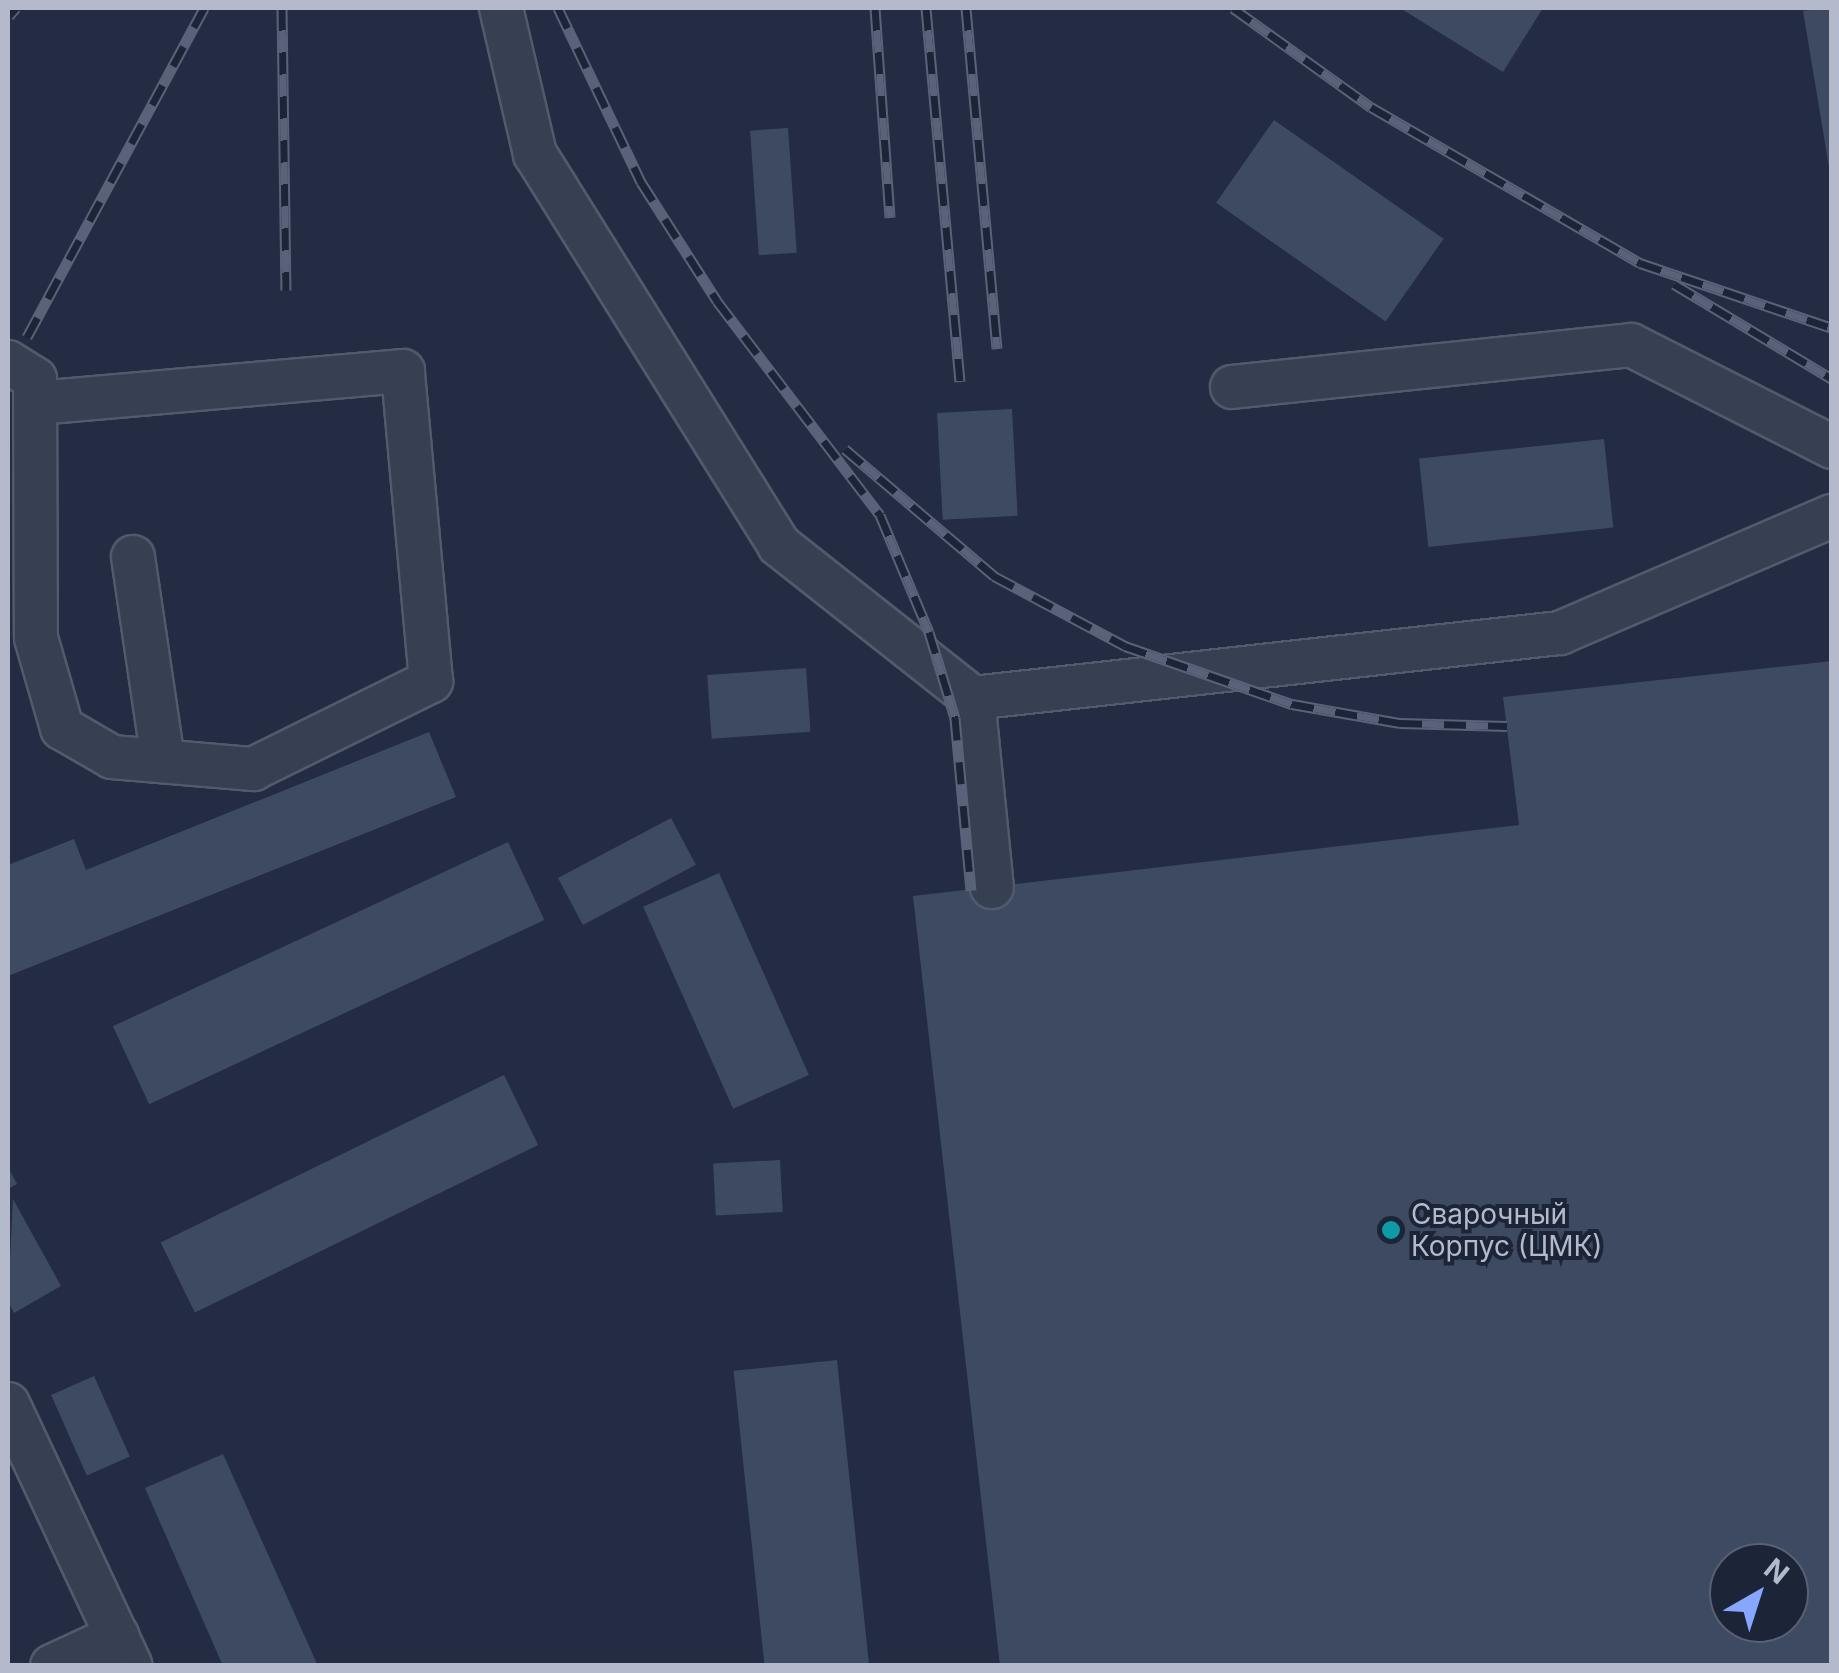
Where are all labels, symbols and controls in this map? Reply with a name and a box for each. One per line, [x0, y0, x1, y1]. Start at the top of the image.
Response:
place label: Сварочный Корпус (ЦМК) [1411, 1197, 1602, 1263]
marker: Сварочный Корпус (ЦМК) [1380, 1219, 1402, 1241]
north arrow [1709, 1543, 1809, 1643]
text: N [1758, 1551, 1796, 1591]

